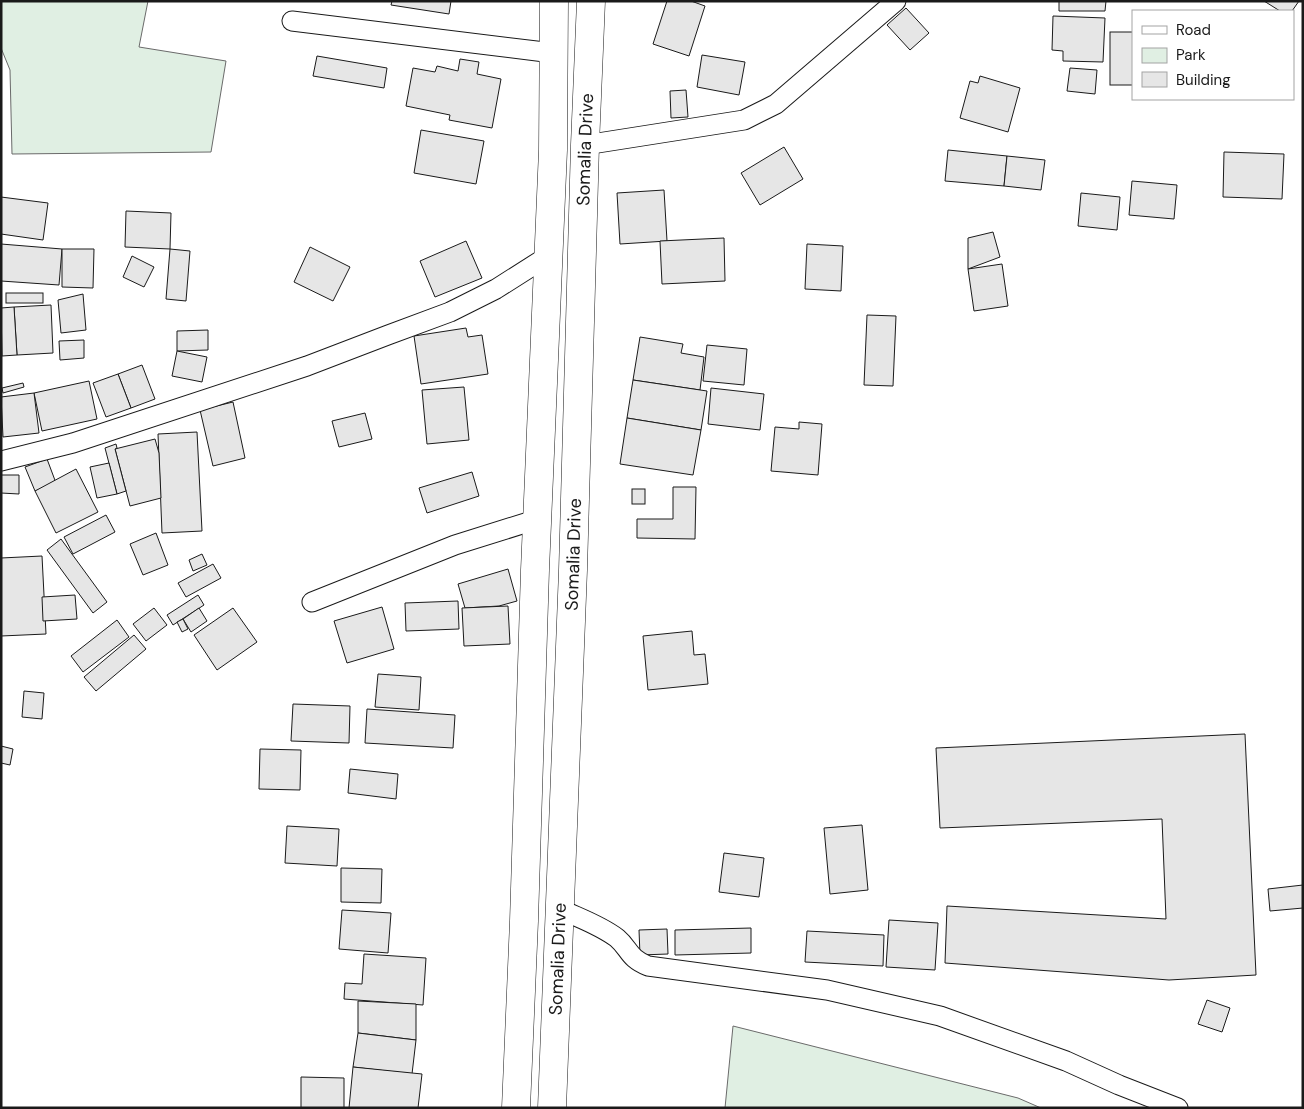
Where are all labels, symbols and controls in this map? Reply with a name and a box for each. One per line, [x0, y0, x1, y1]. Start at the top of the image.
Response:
legend [1132, 10, 1294, 100]
text: Road [1176, 20, 1211, 40]
text: Park [1176, 45, 1206, 65]
text: Building [1176, 70, 1231, 90]
street label: Somalia Drive [571, 93, 599, 206]
street label: Somalia Drive [559, 498, 587, 611]
street label: Somalia Drive [544, 902, 572, 1016]

